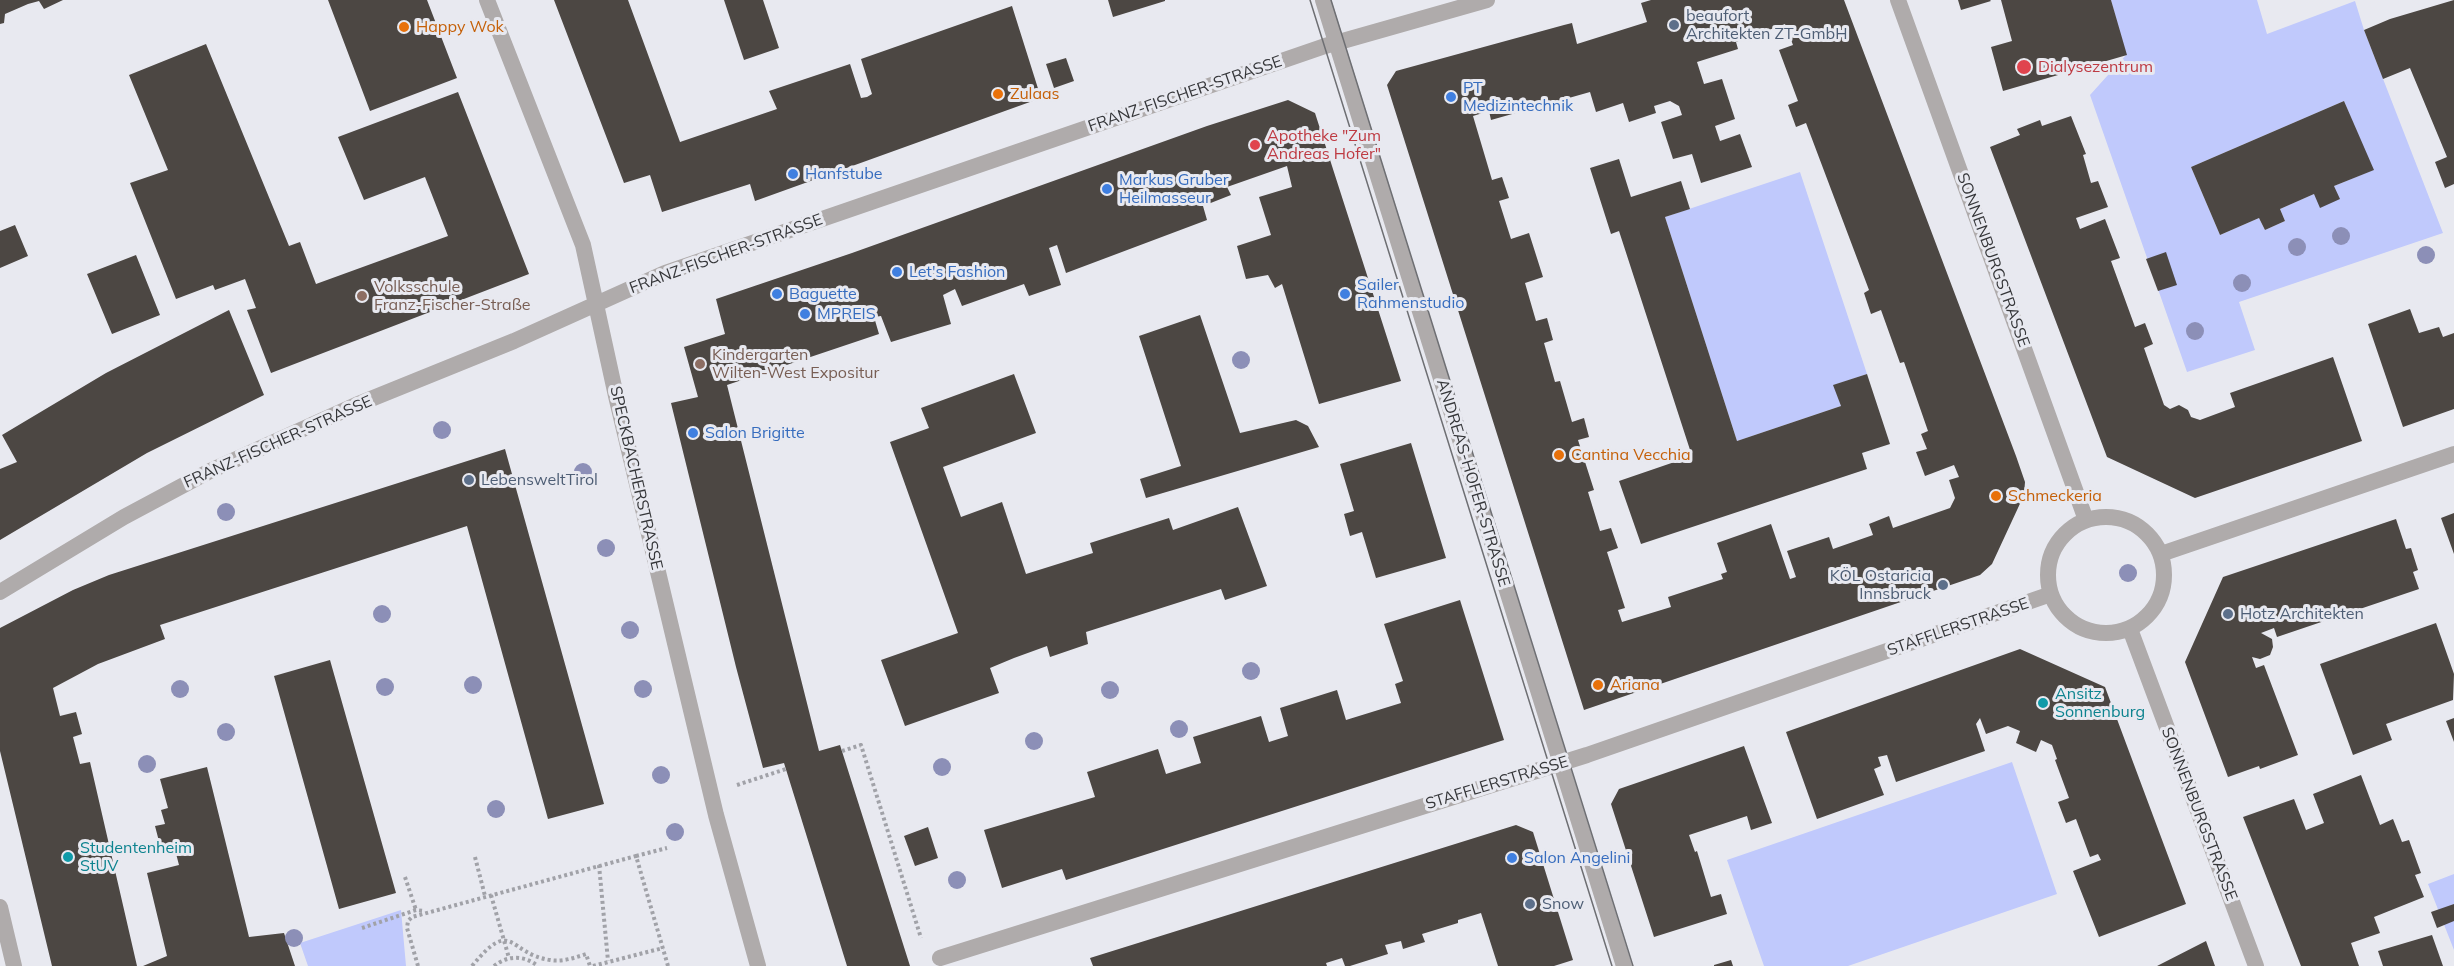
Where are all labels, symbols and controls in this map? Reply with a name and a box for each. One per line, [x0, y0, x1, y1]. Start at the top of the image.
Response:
place label: beaufort Architekten ZT-GmbH [1686, 6, 1847, 44]
place label: Happy Wok [416, 17, 504, 37]
marker: beaufort Architekten ZT-GmbH [1667, 18, 1681, 32]
marker: Happy Wok [397, 20, 411, 34]
street label: FRANZ-FISCHER-STRASSE [1085, 52, 1285, 136]
place label: Dialysezentrum [2038, 57, 2153, 77]
marker: Dialysezentrum [2015, 58, 2033, 76]
place label: PT Medizintechnik [1463, 78, 1573, 116]
place label: Zulaas [1010, 84, 1060, 104]
marker: Zulaas [991, 87, 1005, 101]
marker: PT Medizintechnik [1444, 90, 1458, 104]
place label: Apotheke "Zum Andreas Hofer" [1267, 126, 1381, 164]
marker: Apotheke "Zum Andreas Hofer" [1248, 138, 1262, 152]
place label: Hanfstube [805, 164, 883, 184]
marker: Hanfstube [786, 167, 800, 181]
place label: Markus Gruber Heilmasseur [1119, 170, 1229, 208]
street label: SONNENBURGSTRASSE [1952, 170, 2034, 350]
marker: Markus Gruber Heilmasseur [1100, 182, 1114, 196]
street label: FRANZ-FISCHER-STRASSE [627, 210, 825, 298]
place label: Let's Fashion [909, 262, 1005, 282]
marker: Let's Fashion [890, 265, 904, 279]
place label: Sailer Rahmenstudio [1357, 275, 1464, 313]
place label: Volksschule Franz-Fischer-Straße [374, 277, 530, 315]
place label: Baguette [789, 284, 857, 304]
marker: Baguette [770, 287, 784, 301]
marker: Sailer Rahmenstudio [1338, 287, 1352, 301]
marker: Volksschule Franz-Fischer-Straße [355, 289, 369, 303]
place label: MPREIS [817, 304, 876, 324]
marker: MPREIS [798, 307, 812, 321]
place label: Kindergarten Wilten-West Expositur [712, 345, 879, 383]
marker: Kindergarten Wilten-West Expositur [693, 357, 707, 371]
street label: ANDREAS-HOFER-STRASSE [1432, 377, 1514, 589]
street label: SPECKBACHERSTRASSE [605, 384, 667, 572]
street label: FRANZ-FISCHER-STRASSE [181, 392, 375, 492]
place label: Salon Brigitte [705, 423, 805, 443]
marker: Salon Brigitte [686, 426, 700, 440]
place label: Cantina Vecchia [1571, 445, 1691, 465]
marker: Cantina Vecchia [1552, 448, 1566, 462]
place label: LebensweltTirol [481, 470, 598, 490]
marker: LebensweltTirol [462, 473, 476, 487]
place label: Schmeckeria [2008, 486, 2102, 506]
marker: Schmeckeria [1989, 489, 2003, 503]
place label: KÖL Ostaricia Innsbruck [1830, 566, 1931, 604]
marker: KÖL Ostaricia Innsbruck [1936, 578, 1950, 592]
street label: STAFFLERSTRASSE [1885, 594, 2031, 660]
place label: Hotz Architekten [2240, 604, 2364, 624]
marker: Hotz Architekten [2221, 607, 2235, 621]
place label: Ariana [1610, 675, 1660, 695]
marker: Ariana [1591, 678, 1605, 692]
place label: Ansitz Sonnenburg [2055, 684, 2145, 722]
marker: Ansitz Sonnenburg [2036, 696, 2050, 710]
street label: SONNENBURGSTRASSE [2157, 725, 2241, 903]
street label: STAFFLERSTRASSE [1423, 752, 1571, 814]
place label: Studentenheim StUV [80, 838, 192, 876]
place label: Salon Angelini [1524, 848, 1630, 868]
marker: Studentenheim StUV [61, 850, 75, 864]
marker: Salon Angelini [1505, 851, 1519, 865]
place label: Snow [1542, 894, 1584, 914]
marker: Snow [1523, 897, 1537, 911]

